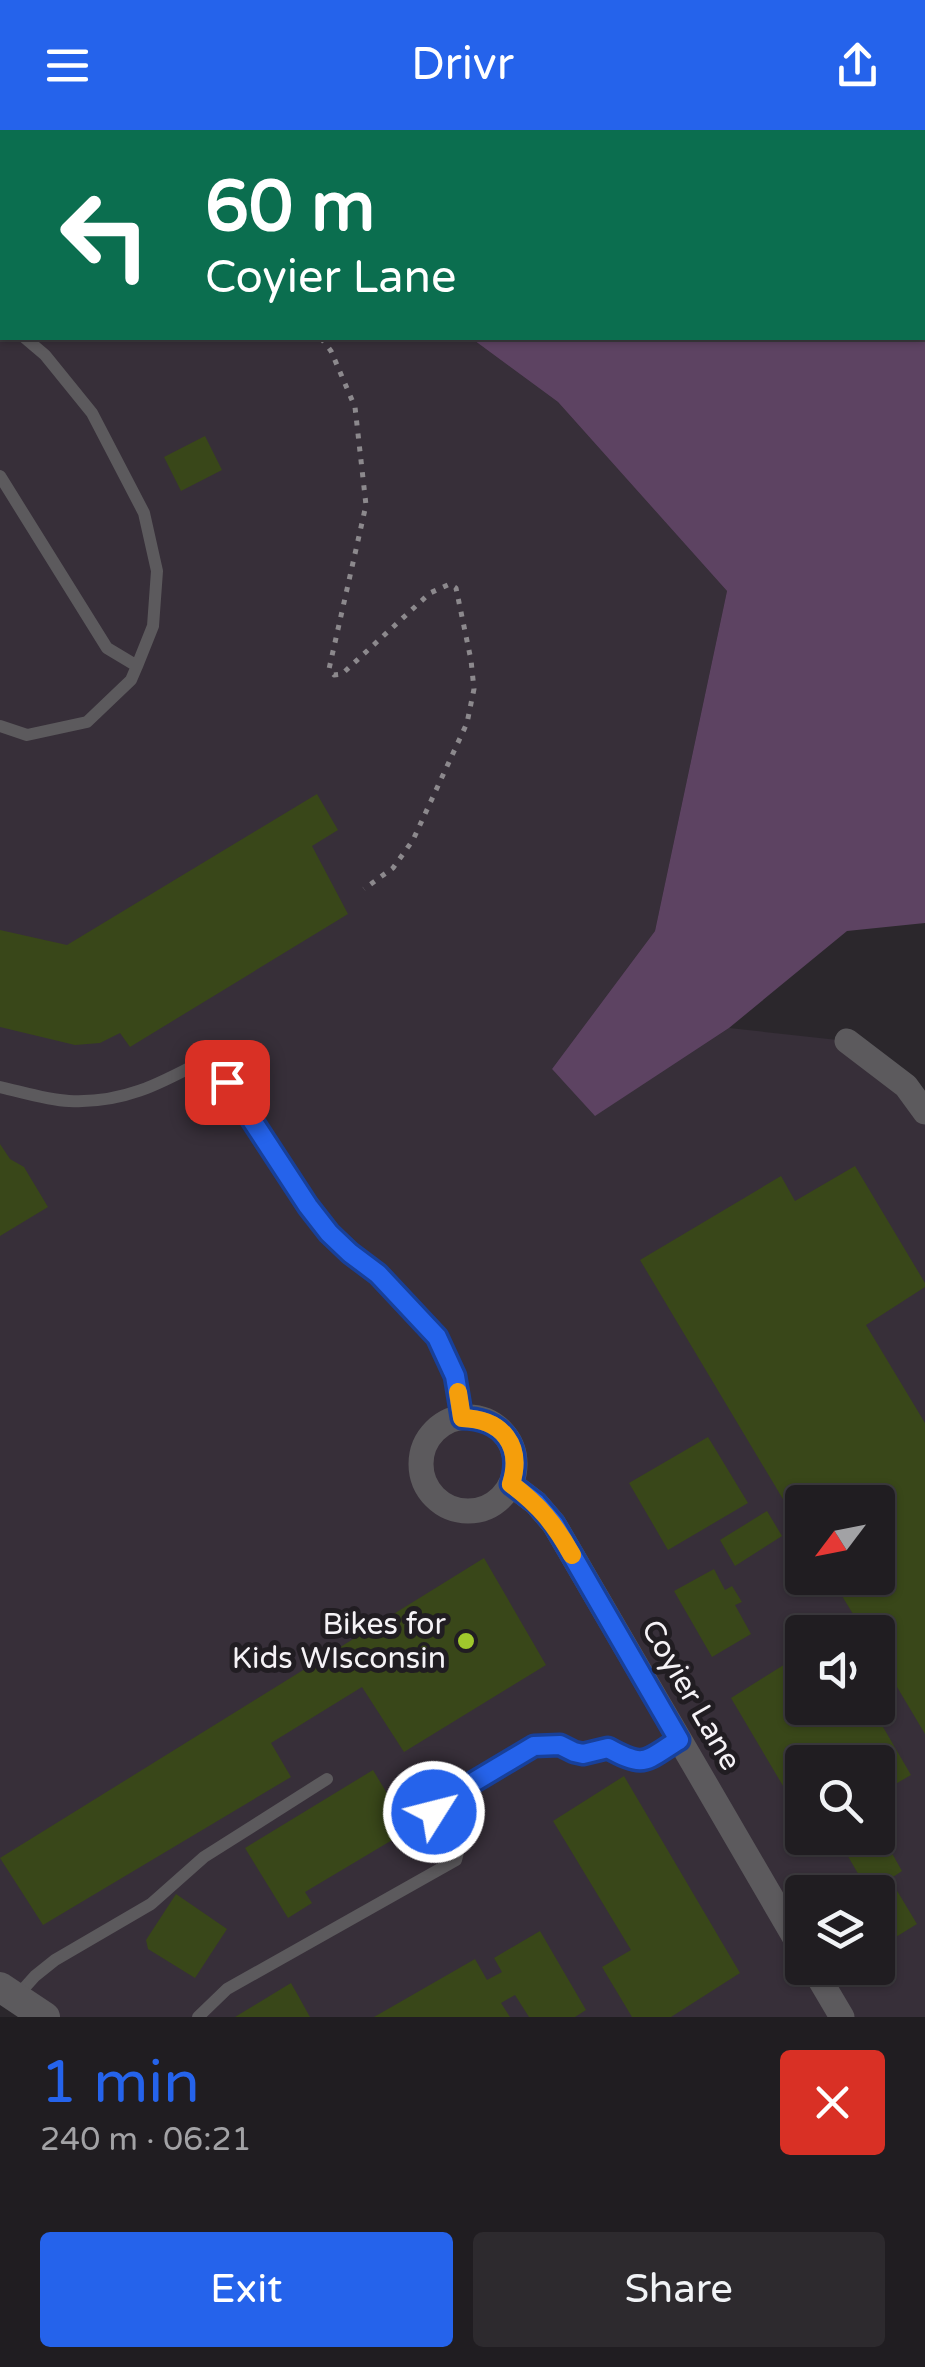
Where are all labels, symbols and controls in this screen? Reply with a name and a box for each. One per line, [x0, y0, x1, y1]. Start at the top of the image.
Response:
icon: menu [40, 38, 95, 93]
text: Drivr [411, 38, 514, 92]
icon: share [830, 38, 885, 93]
text: 60 m [205, 166, 375, 250]
icon: left [40, 170, 170, 300]
text: Coyier Lane [205, 251, 456, 305]
pin [185, 1040, 270, 1125]
icon: arrive [200, 1055, 255, 1110]
north arrow [785, 1485, 895, 1595]
map controls [785, 1485, 895, 1985]
place label: Bikes for Kids WIsconsin [232, 1606, 447, 1677]
street label: Coyier Lane [633, 1613, 749, 1777]
button: sound [785, 1615, 895, 1725]
marker: Bikes for Kids WIsconsin [455, 1630, 477, 1652]
button: search [785, 1745, 895, 1855]
position arrow [382, 1760, 486, 1864]
button: layers [785, 1875, 895, 1985]
text: 1 min [40, 2047, 200, 2119]
button: close [780, 2050, 885, 2155]
text: 240 m · 06:21 [40, 2121, 252, 2159]
button: Exit [40, 2232, 453, 2347]
button: Share [473, 2232, 885, 2347]

